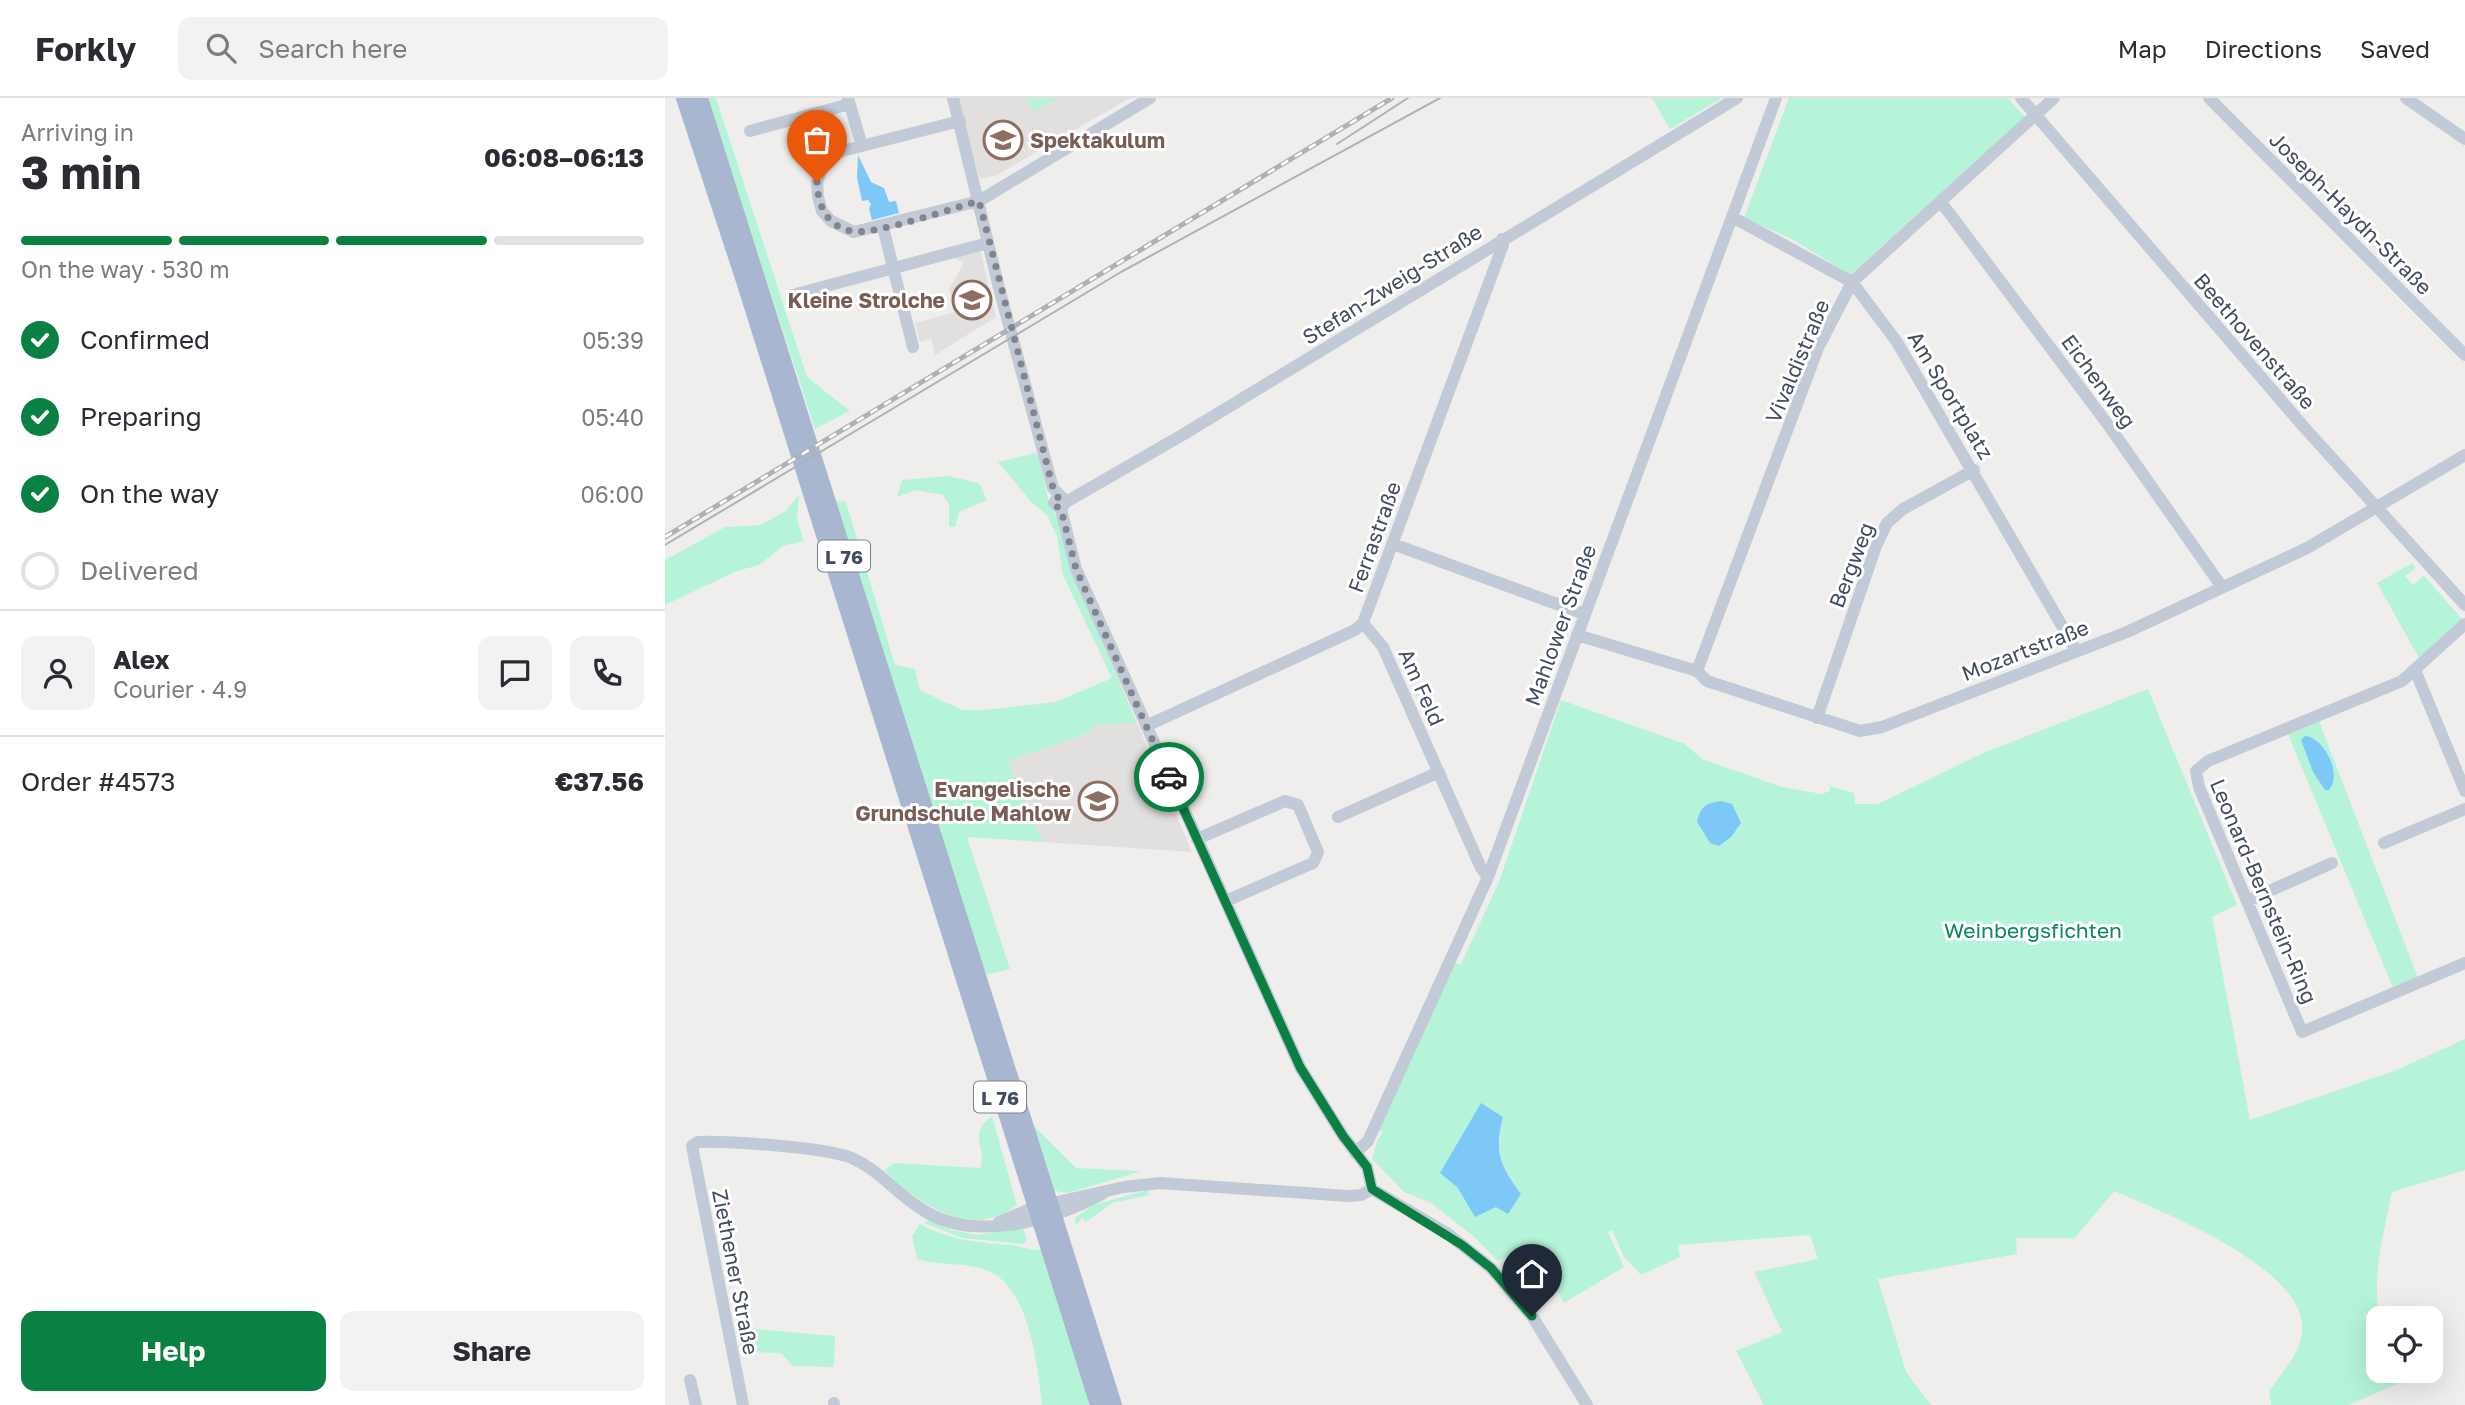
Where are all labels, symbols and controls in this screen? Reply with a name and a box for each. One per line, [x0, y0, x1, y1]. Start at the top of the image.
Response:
search box [178, 17, 668, 80]
text: Forkly [35, 29, 136, 68]
icon: search [202, 29, 240, 67]
text: Search here [258, 33, 407, 64]
text: Map [2118, 34, 2167, 63]
text: Directions [2205, 34, 2322, 63]
text: Saved [2360, 34, 2430, 63]
pin [787, 110, 847, 182]
text: Arriving in [21, 118, 134, 146]
school or university icon: Spektakulum [982, 119, 1024, 161]
icon: bag [798, 121, 836, 159]
street label: Joseph-Haydn-Straße [2264, 126, 2438, 300]
place label: Spektakulum [1030, 127, 1165, 153]
text: 06:08–06:13 [484, 142, 644, 173]
text: 3 min [21, 144, 141, 199]
street label: Stefan-Zweig-Straße [1297, 218, 1487, 350]
text: On the way · 530 m [21, 255, 230, 283]
street label: Beethovenstraße [2189, 268, 2321, 414]
school or university icon: Kleine Strolche [951, 279, 993, 321]
place label: Kleine Strolche [788, 287, 945, 313]
street label: Vivaldistraße [1759, 295, 1835, 427]
icon: check [21, 321, 59, 359]
text: Confirmed [80, 324, 210, 355]
text: 05:39 [582, 326, 644, 354]
street label: Am Sportplatz [1903, 326, 1999, 464]
street label: Eichenweg [2056, 329, 2142, 433]
icon: check [21, 398, 59, 436]
text: Preparing [80, 401, 202, 432]
text: 05:40 [581, 403, 644, 431]
icon: check [21, 475, 59, 513]
text: On the way [80, 478, 219, 509]
street label: Ferrastraße [1342, 478, 1406, 596]
text: 06:00 [580, 480, 644, 508]
street label: Bergweg [1823, 519, 1879, 611]
road number: L 76 [818, 540, 870, 572]
street label: Mahlower Straße [1519, 541, 1601, 709]
text: Delivered [80, 555, 199, 586]
street label: Mozartstraße [1958, 614, 2092, 686]
button: person [21, 636, 95, 710]
button: chat [478, 636, 552, 710]
button: phone [570, 636, 644, 710]
text: Alex [113, 644, 170, 675]
street label: Am Feld [1393, 644, 1451, 730]
text: Courier · 4.9 [113, 675, 247, 703]
courier [1134, 742, 1204, 812]
icon: car [1150, 758, 1188, 796]
text: Order #4573 [21, 766, 175, 797]
text: €37.56 [555, 766, 644, 797]
street label: Leonard-Bernstein-Ring [2205, 775, 2323, 1007]
place label: Evangelische Grundschule Mahlow [855, 776, 1072, 826]
school or university icon: Evangelische Grundschule Mahlow [1077, 780, 1119, 822]
park label: Weinbergsfichten [1944, 917, 2122, 943]
road number: L 76 [974, 1082, 1026, 1113]
street label: Ziethener Straße [707, 1187, 765, 1357]
pin [1502, 1244, 1562, 1316]
icon: home [1513, 1255, 1551, 1293]
map controls [2366, 1306, 2443, 1383]
button: locate [2366, 1306, 2443, 1383]
button: Help [21, 1311, 326, 1391]
button: Share [340, 1311, 644, 1391]

